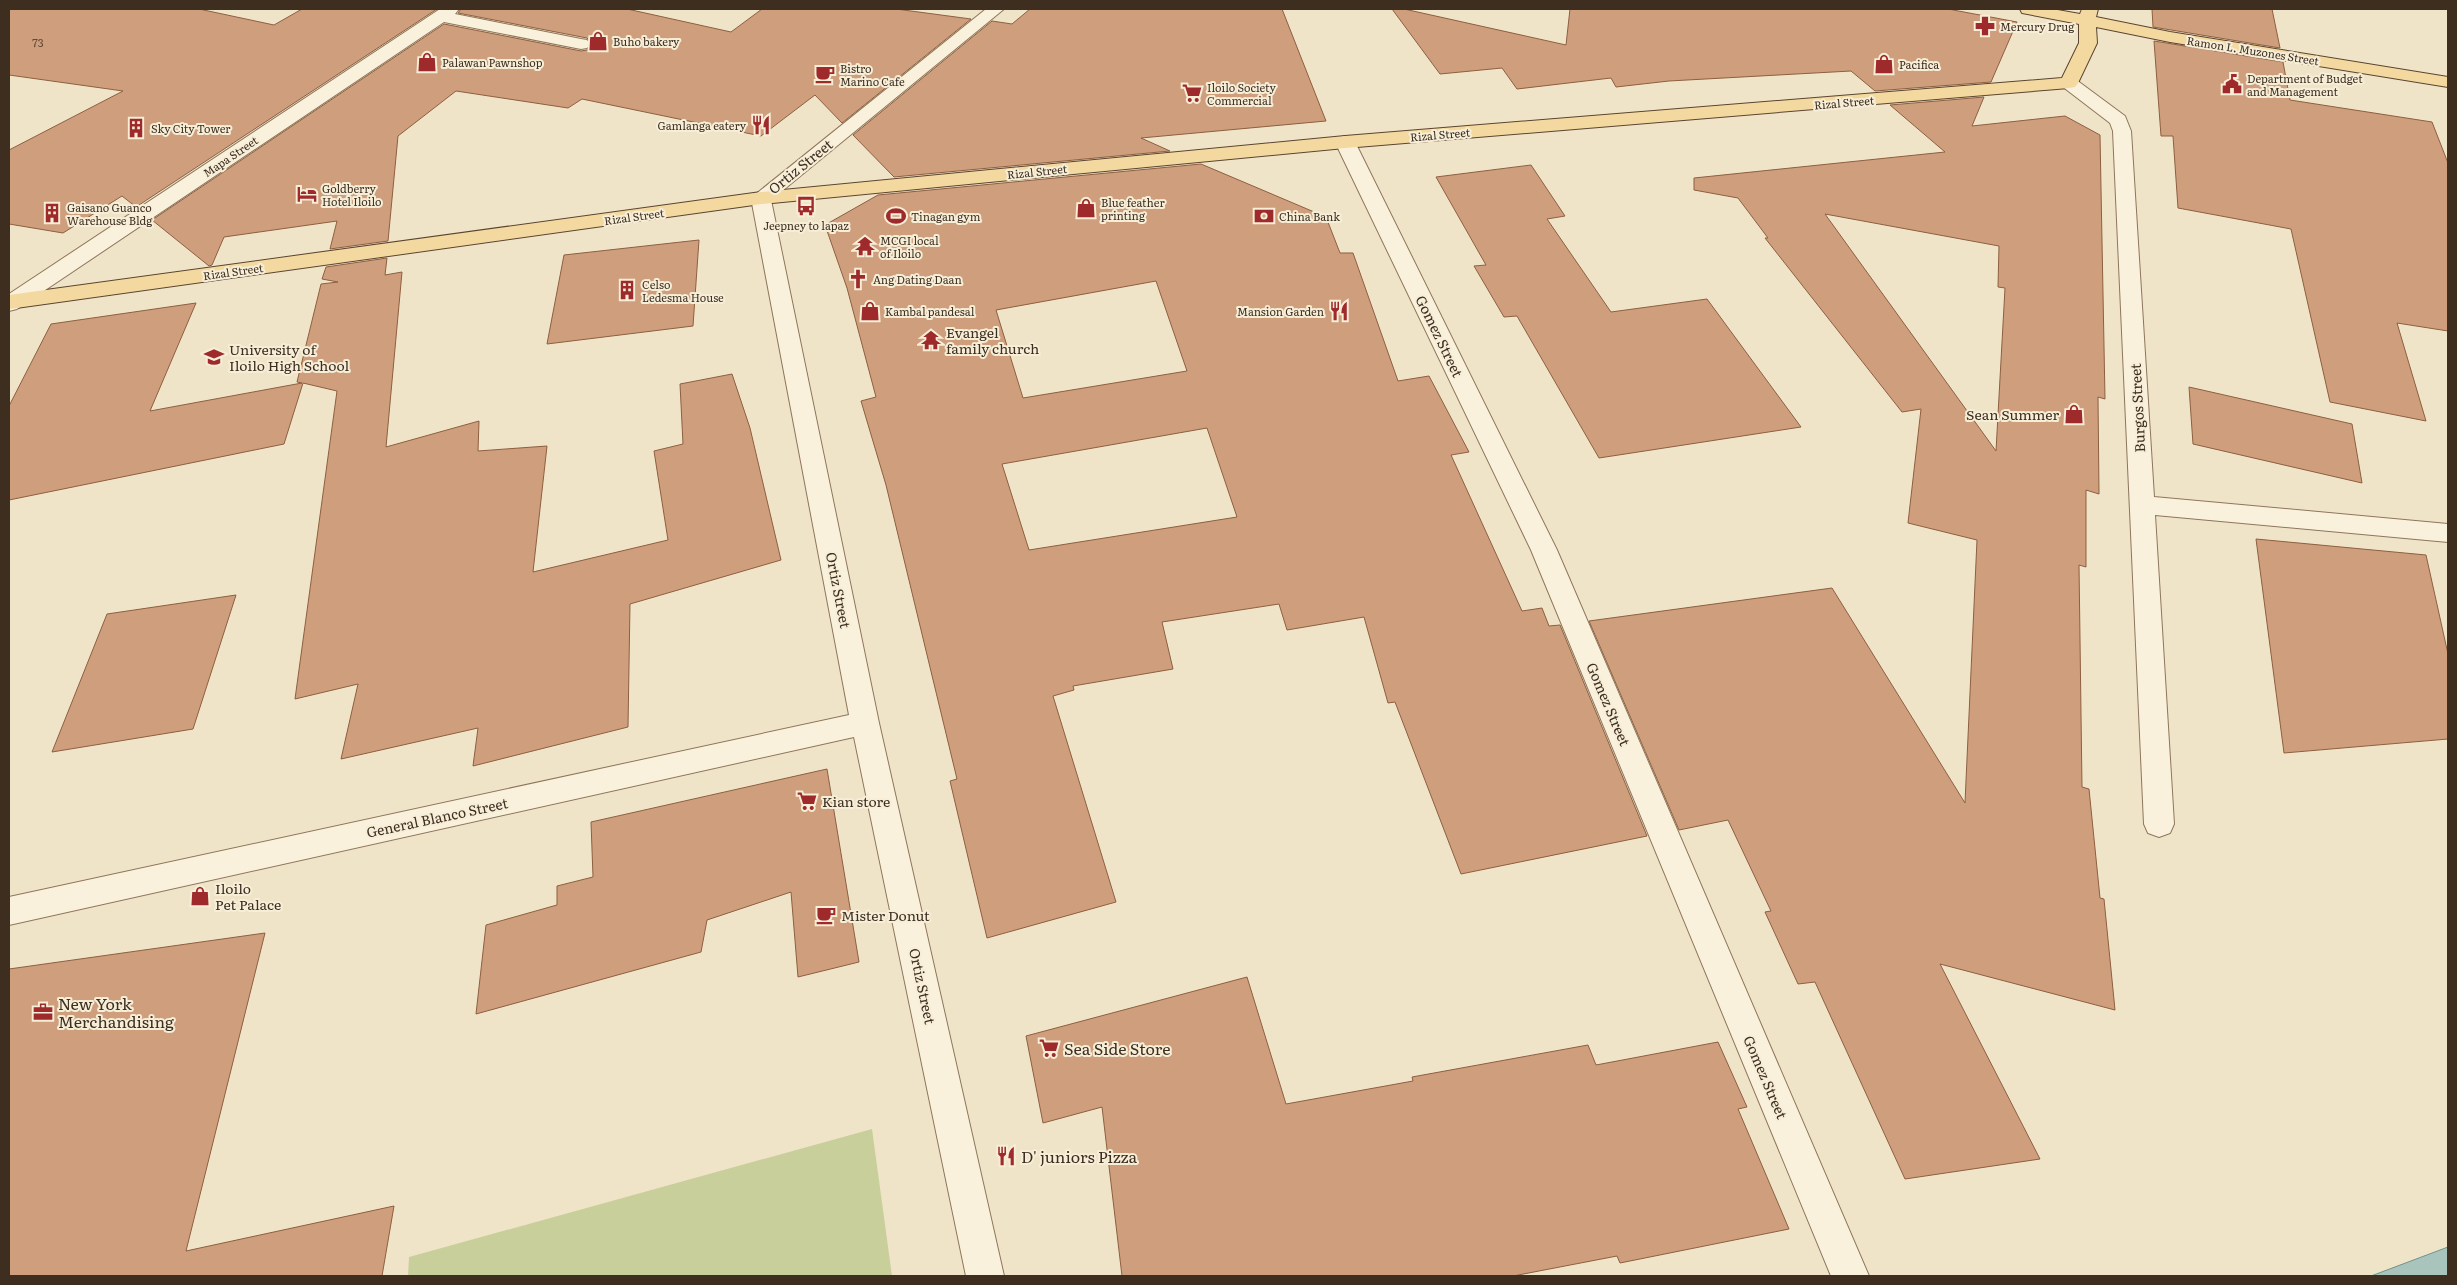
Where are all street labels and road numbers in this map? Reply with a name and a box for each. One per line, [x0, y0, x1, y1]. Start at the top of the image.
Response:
street label: Ramon L. Muzones Street [2186, 32, 2321, 68]
street label: Rizal Street [1813, 91, 1875, 113]
street label: Rizal Street [1409, 123, 1471, 145]
street label: Mapa Street [199, 131, 261, 180]
street label: Ortiz Street [764, 134, 837, 198]
street label: Rizal Street [1006, 160, 1068, 182]
street label: Rizal Street [603, 204, 665, 228]
street label: Rizal Street [202, 259, 264, 283]
street label: Gomez Street [1412, 292, 1469, 381]
street label: Burgos Street [2125, 362, 2149, 453]
street label: Ortiz Street [822, 550, 856, 630]
street label: Gomez Street [1582, 659, 1636, 749]
street label: General Blanco Street [364, 792, 510, 842]
street label: Ortiz Street [905, 946, 941, 1026]
street label: Gomez Street [1739, 1032, 1793, 1122]

